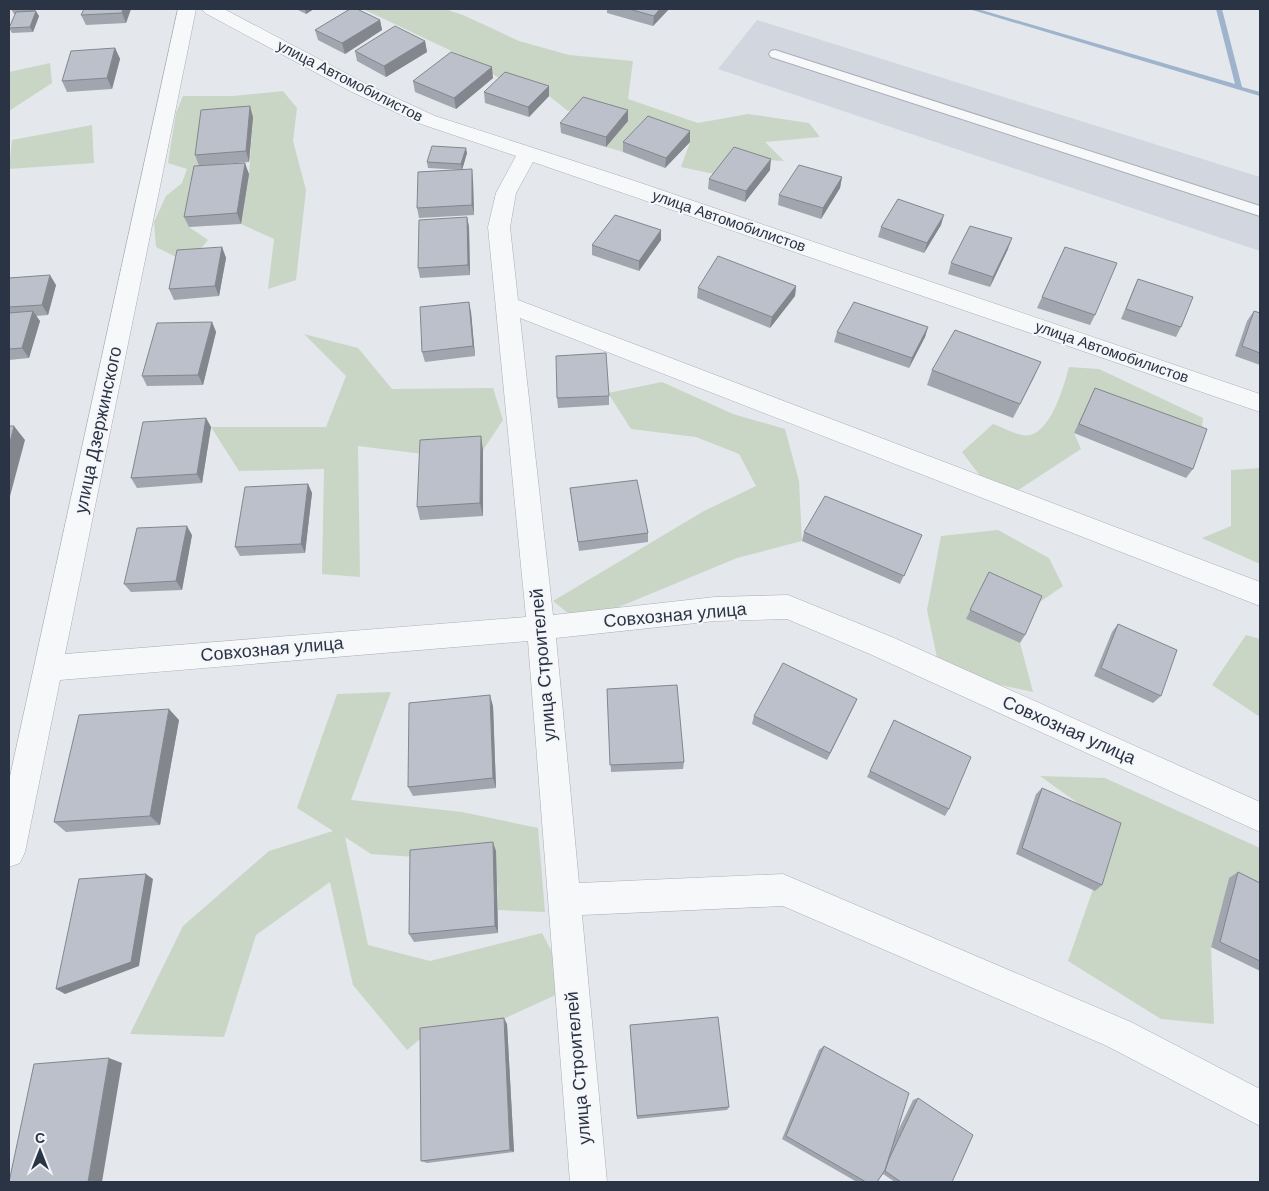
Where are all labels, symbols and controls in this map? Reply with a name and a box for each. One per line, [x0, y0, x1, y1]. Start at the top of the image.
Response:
street label: улица Автомобилистов [274, 36, 426, 127]
street label: улица Автомобилистов [650, 185, 808, 257]
street label: улица Автомобилистов [1033, 316, 1191, 388]
street label: улица Дзержинского [69, 344, 127, 516]
street label: улица Строителей [524, 587, 562, 743]
street label: Совхозная улица [603, 597, 748, 633]
street label: Совхозная улица [200, 631, 345, 667]
street label: Совхозная улица [999, 690, 1140, 771]
street label: улица Строителей [559, 990, 597, 1146]
north arrow [15, 1126, 65, 1176]
text: С [35, 1129, 45, 1147]

